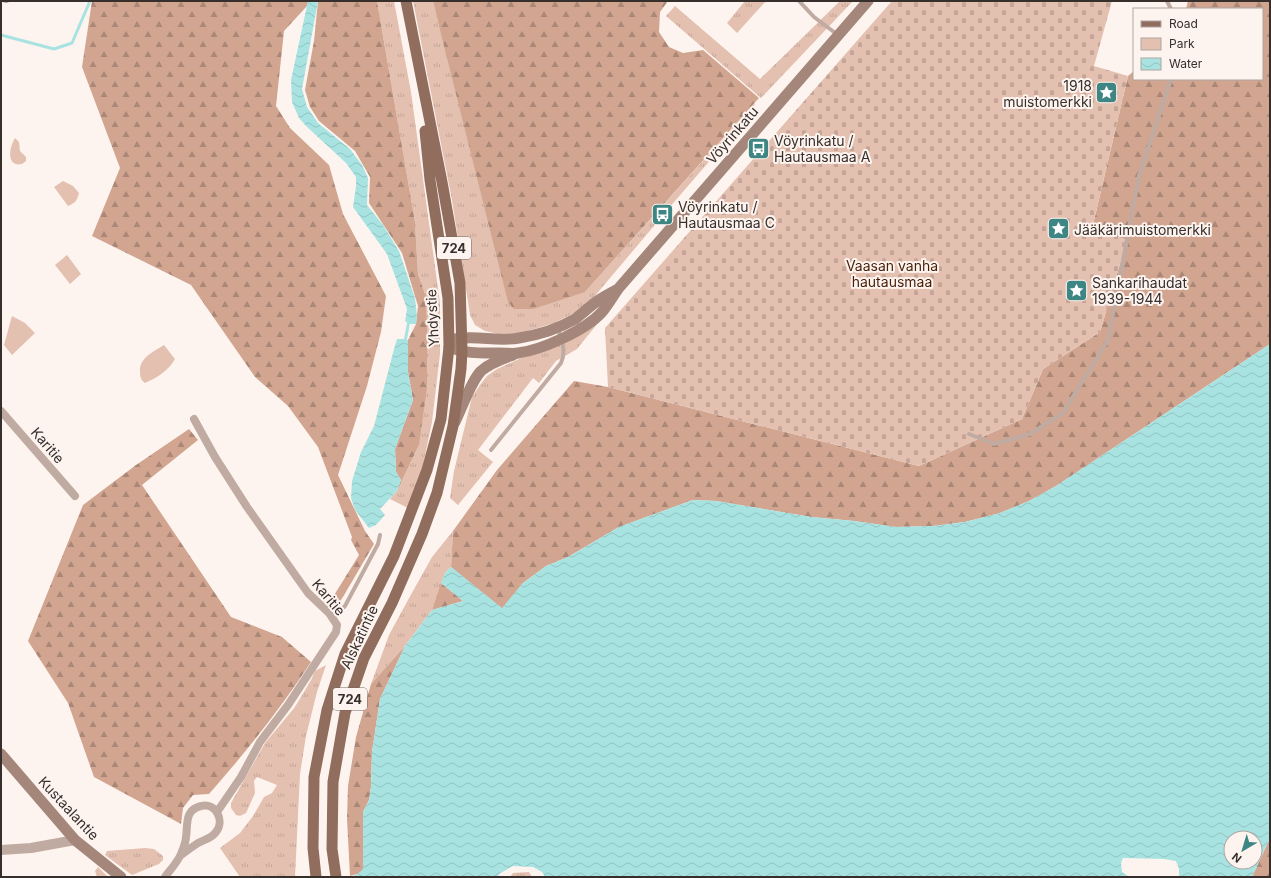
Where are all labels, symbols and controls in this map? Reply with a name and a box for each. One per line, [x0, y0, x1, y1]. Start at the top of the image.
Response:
legend [1133, 8, 1263, 80]
text: Road [1169, 16, 1198, 31]
text: Park [1169, 36, 1195, 51]
text: Water [1169, 56, 1203, 71]
place label: 1918 muistomerkki [1003, 77, 1092, 110]
place icon: 1918 muistomerkki [1094, 80, 1120, 106]
street label: Vöyrinkatu [702, 103, 762, 167]
place label: Vöyrinkatu / Hautausmaa A [774, 132, 871, 165]
bus stop icon: Vöyrinkatu / Hautausmaa A [745, 135, 771, 161]
place label: Vöyrinkatu / Hautausmaa C [678, 198, 775, 231]
bus stop icon: Vöyrinkatu / Hautausmaa C [650, 201, 676, 227]
place icon: Jääkärimuistomerkki [1045, 216, 1071, 242]
place label: Jääkärimuistomerkki [1074, 221, 1211, 238]
road number: 724 [437, 237, 471, 259]
park label: Vaasan vanha hautausmaa [846, 257, 938, 290]
place label: Sankarihaudat 1939-1944 [1092, 274, 1187, 307]
place icon: Sankarihaudat 1939-1944 [1063, 277, 1089, 303]
street label: Yhdystie [422, 289, 442, 347]
street label: Karitie [28, 423, 68, 467]
street label: Karitie [309, 575, 349, 619]
street label: Alskatintie [337, 602, 381, 672]
road number: 724 [333, 688, 367, 710]
street label: Kustaalantie [35, 773, 103, 843]
north arrow [1223, 830, 1263, 870]
text: N [1229, 850, 1244, 866]

